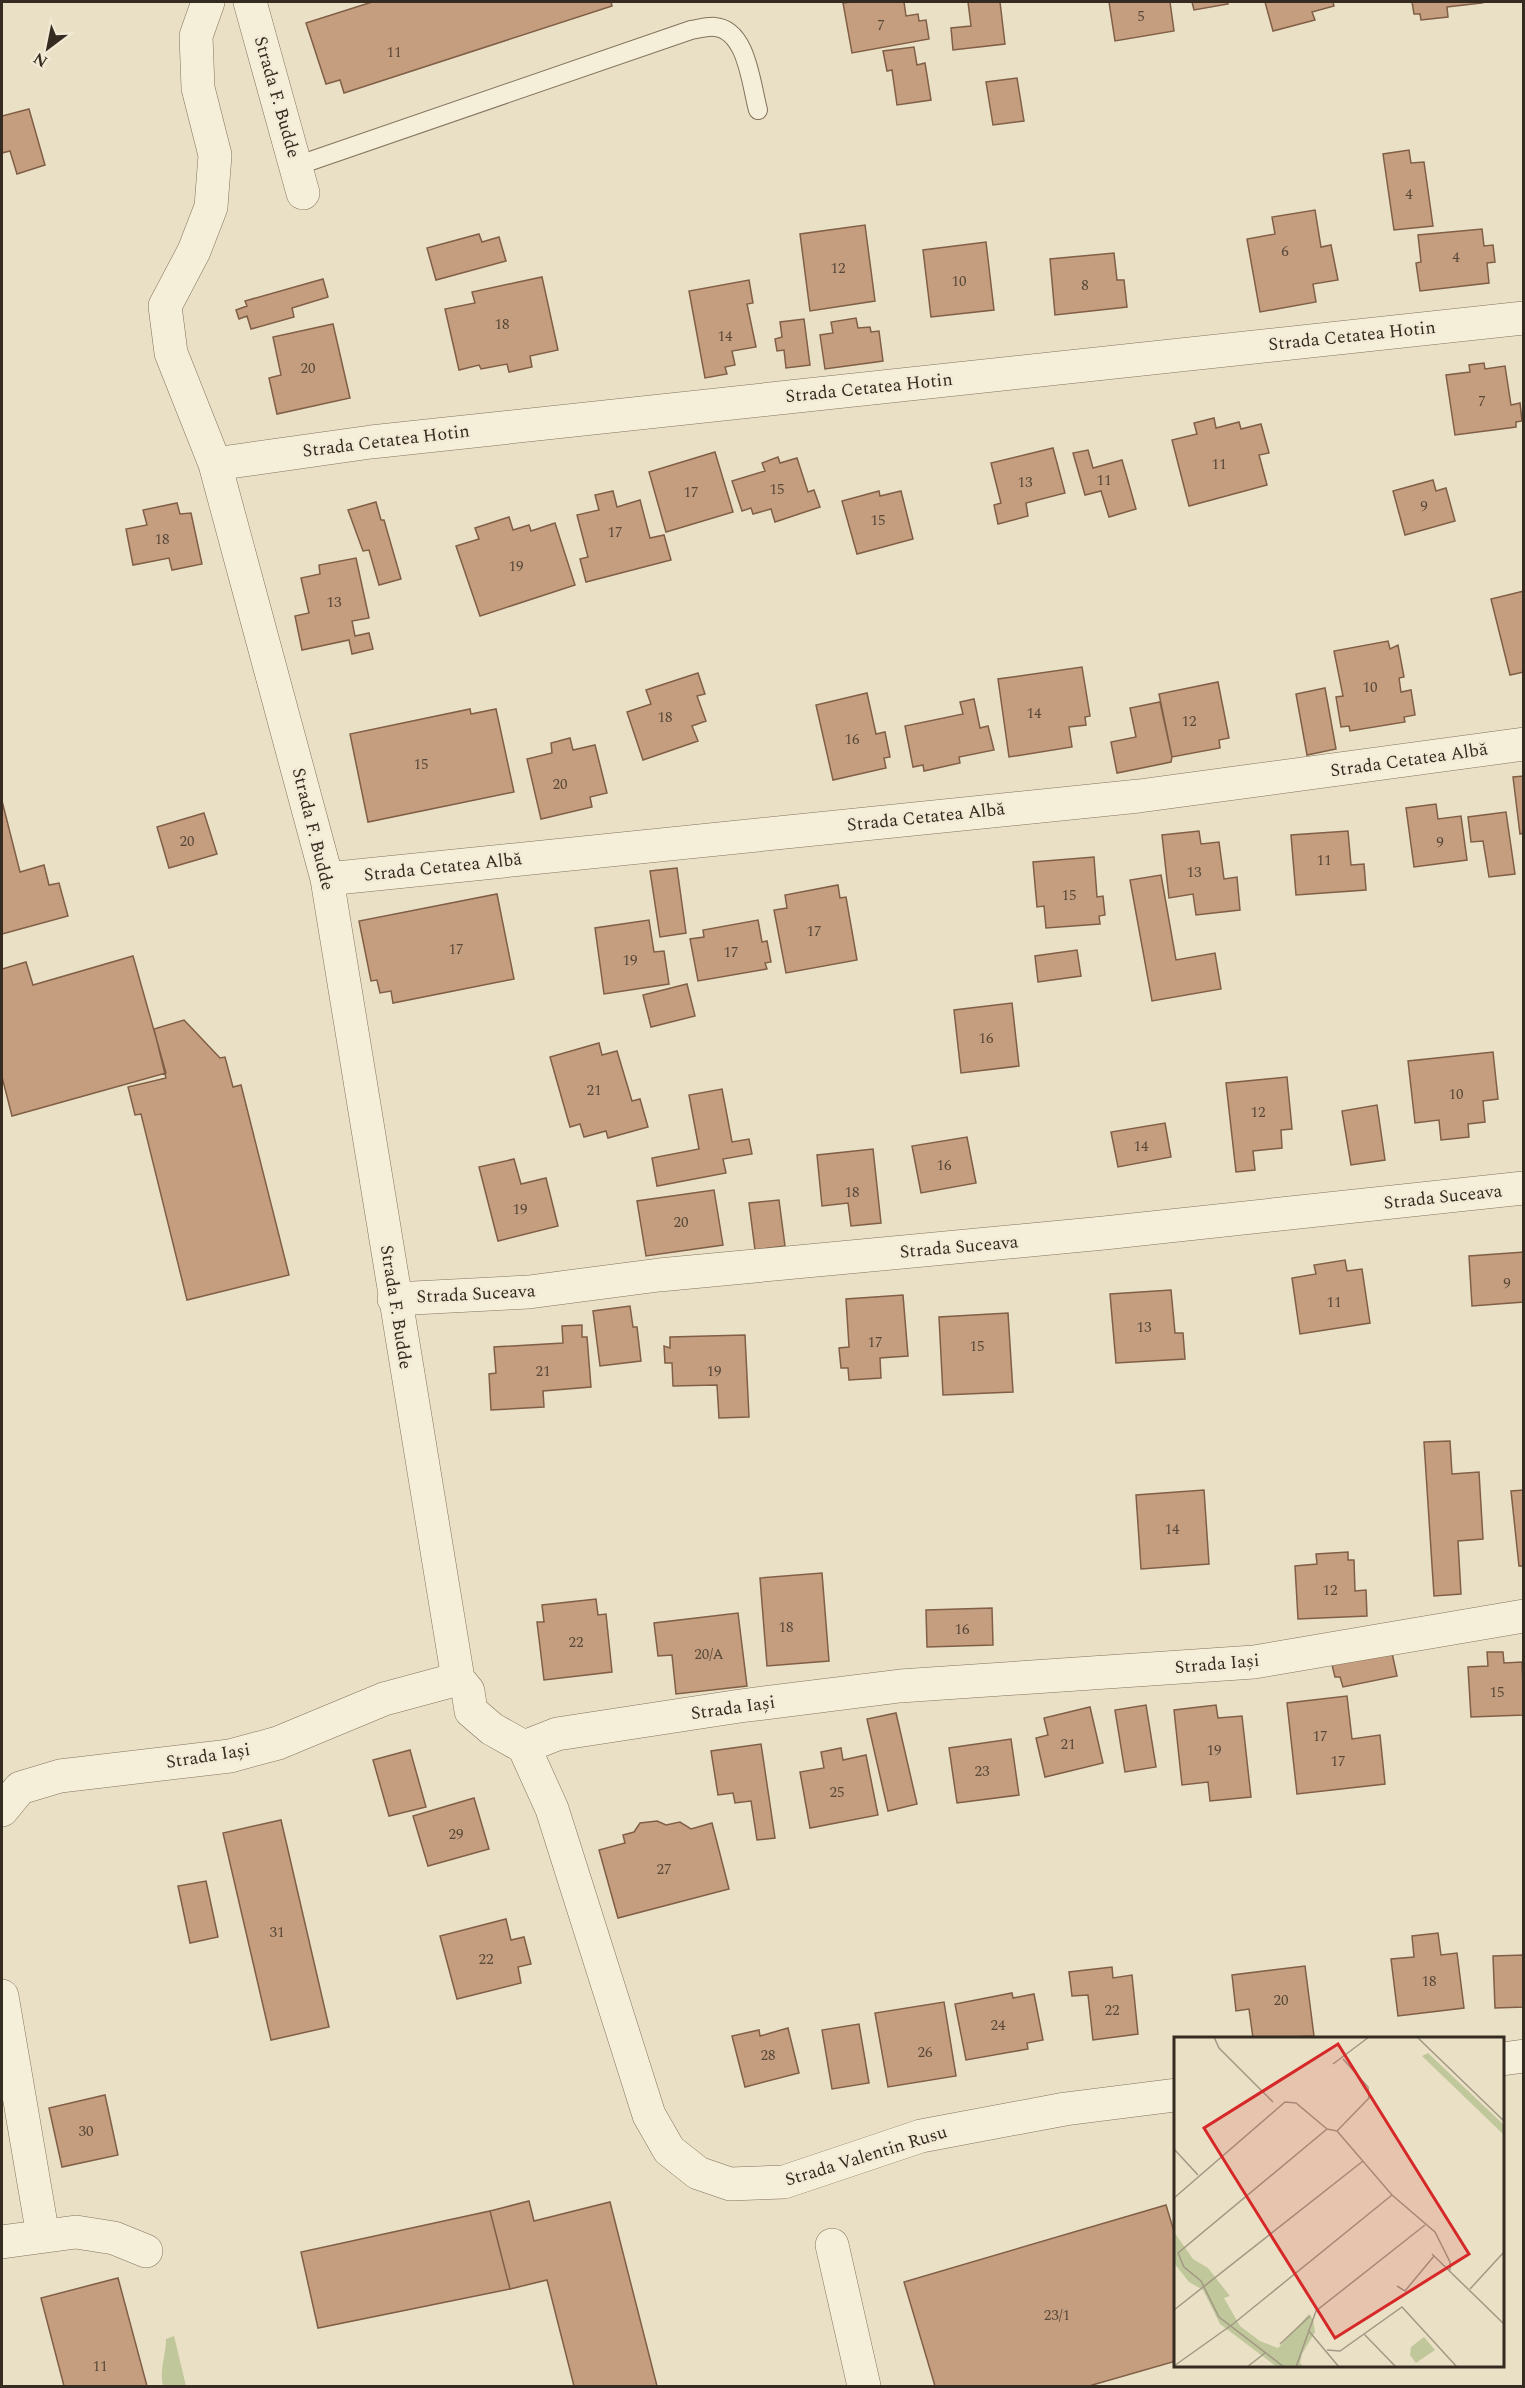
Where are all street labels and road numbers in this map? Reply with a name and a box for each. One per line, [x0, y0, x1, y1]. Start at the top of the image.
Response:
street label: Strada F. Budde [247, 33, 307, 161]
street label: Strada Cetatea Hotin [1267, 314, 1437, 358]
street label: Strada Cetatea Hotin [784, 366, 954, 410]
street label: Strada Cetatea Hotin [301, 417, 471, 465]
street label: Strada Cetatea Albă [1328, 736, 1490, 784]
street label: Strada F. Budde [285, 765, 341, 893]
street label: Strada Cetatea Albă [846, 795, 1007, 839]
street label: Strada Cetatea Albă [363, 845, 524, 889]
street label: Strada Suceava [1382, 1177, 1504, 1217]
street label: Strada Suceava [898, 1228, 1020, 1266]
street label: Strada F. Budde [373, 1243, 419, 1371]
street label: Strada Suceava [416, 1277, 536, 1311]
street label: Strada Iași [1173, 1647, 1261, 1681]
street label: Strada Iași [689, 1689, 777, 1727]
street label: Strada Iași [164, 1736, 252, 1776]
street label: Strada Valentin Rusu [782, 2118, 950, 2194]

